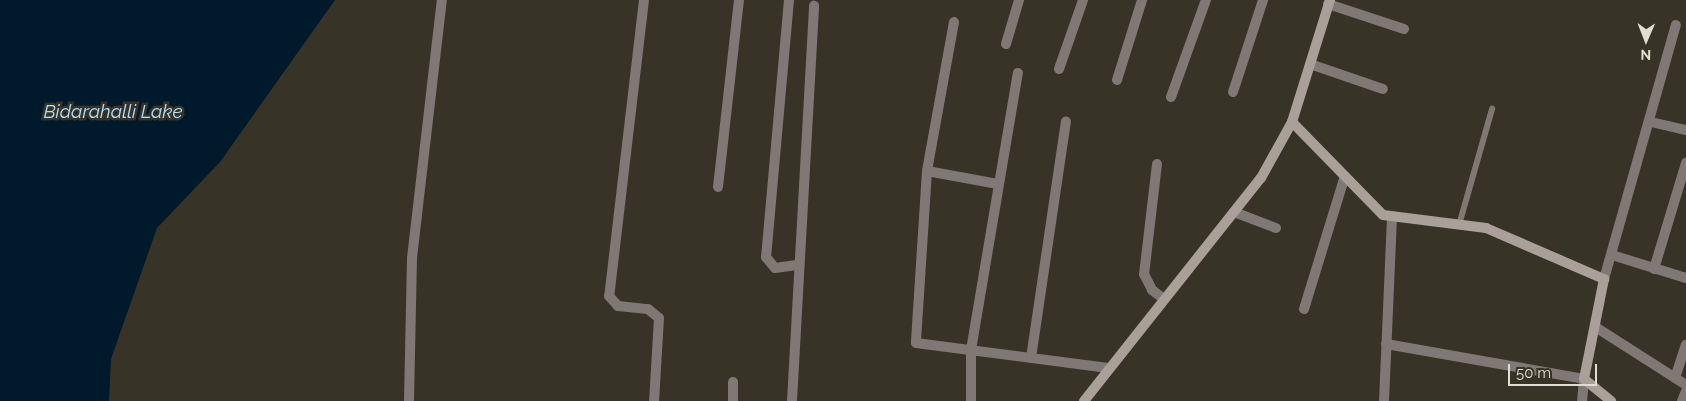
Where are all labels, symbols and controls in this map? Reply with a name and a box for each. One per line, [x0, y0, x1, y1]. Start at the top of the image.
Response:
north arrow [1621, 15, 1671, 65]
text: N [1640, 47, 1651, 63]
water label: Bidarahalli Lake [43, 101, 183, 123]
scale bar [1511, 354, 1600, 386]
text: 50 m [1516, 364, 1551, 382]

